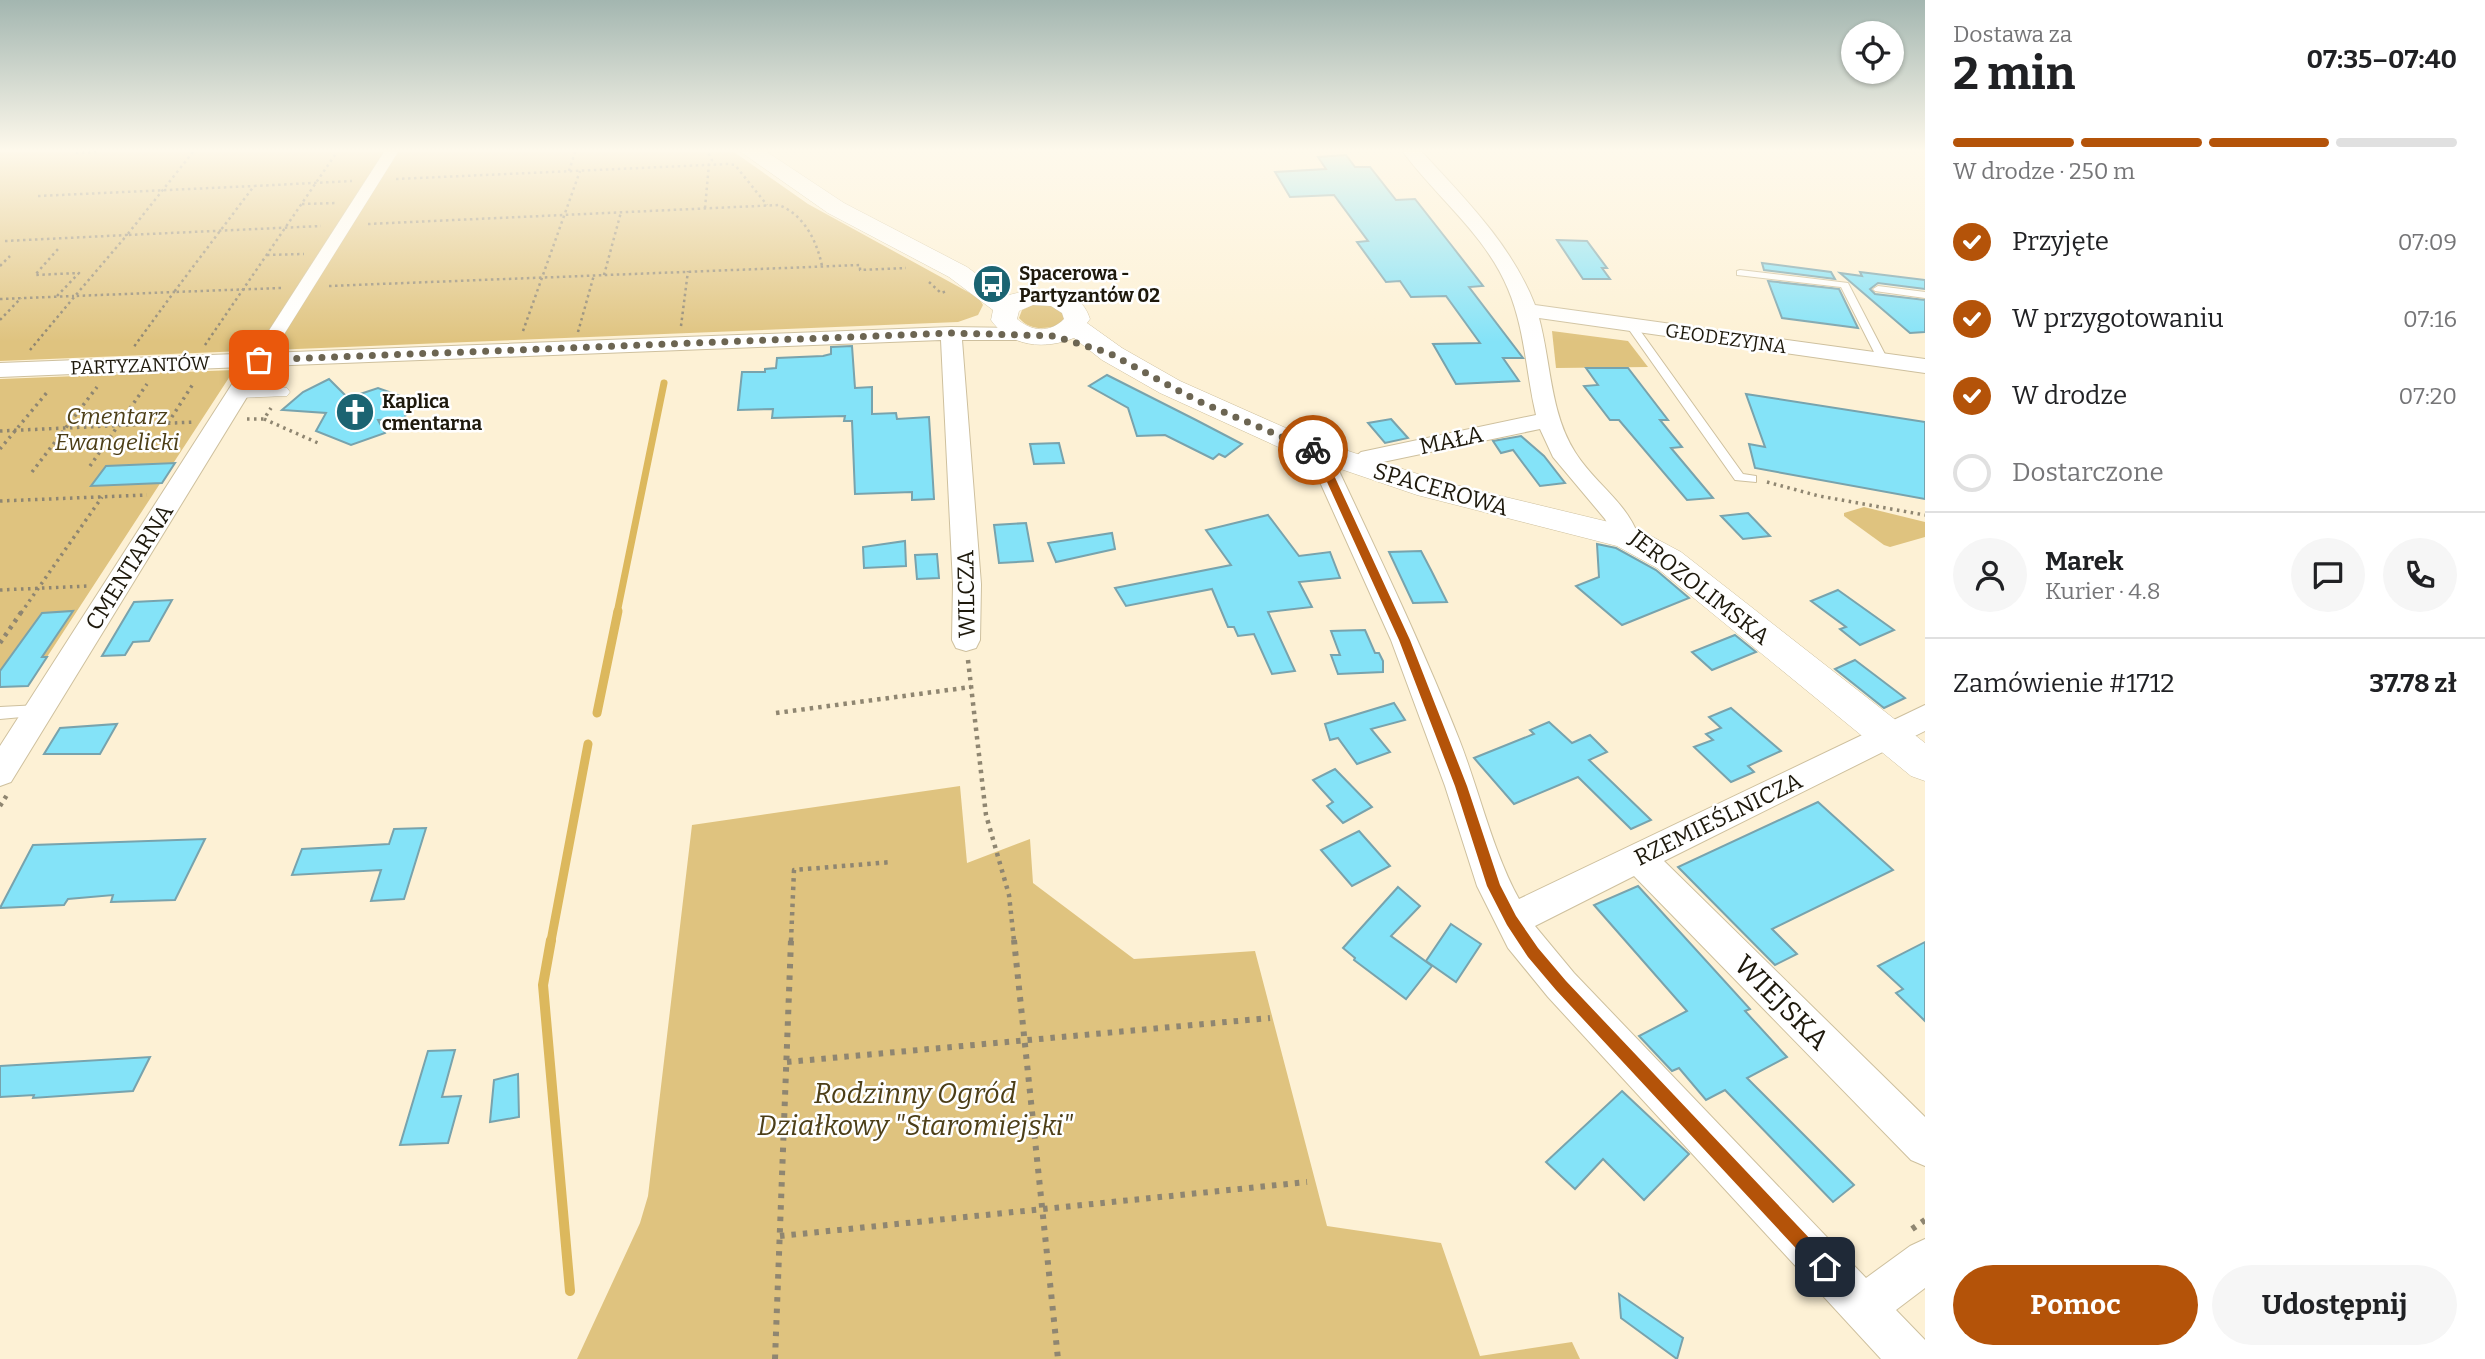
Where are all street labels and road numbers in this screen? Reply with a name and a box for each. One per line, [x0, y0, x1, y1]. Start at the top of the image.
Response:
street label: GEODEZYJNA [1664, 319, 1789, 358]
street label: PARTYZANTÓW [70, 352, 211, 379]
street label: MAŁA [1417, 419, 1486, 460]
street label: SPACEROWA [1370, 456, 1512, 522]
street label: CMENTARNA [79, 498, 179, 635]
street label: JEROZOLIMSKA [1624, 523, 1776, 651]
street label: WILCZA [951, 549, 981, 638]
street label: RZEMIEŚLNICZA [1630, 766, 1807, 872]
street label: WIEJSKA [1727, 948, 1836, 1057]

